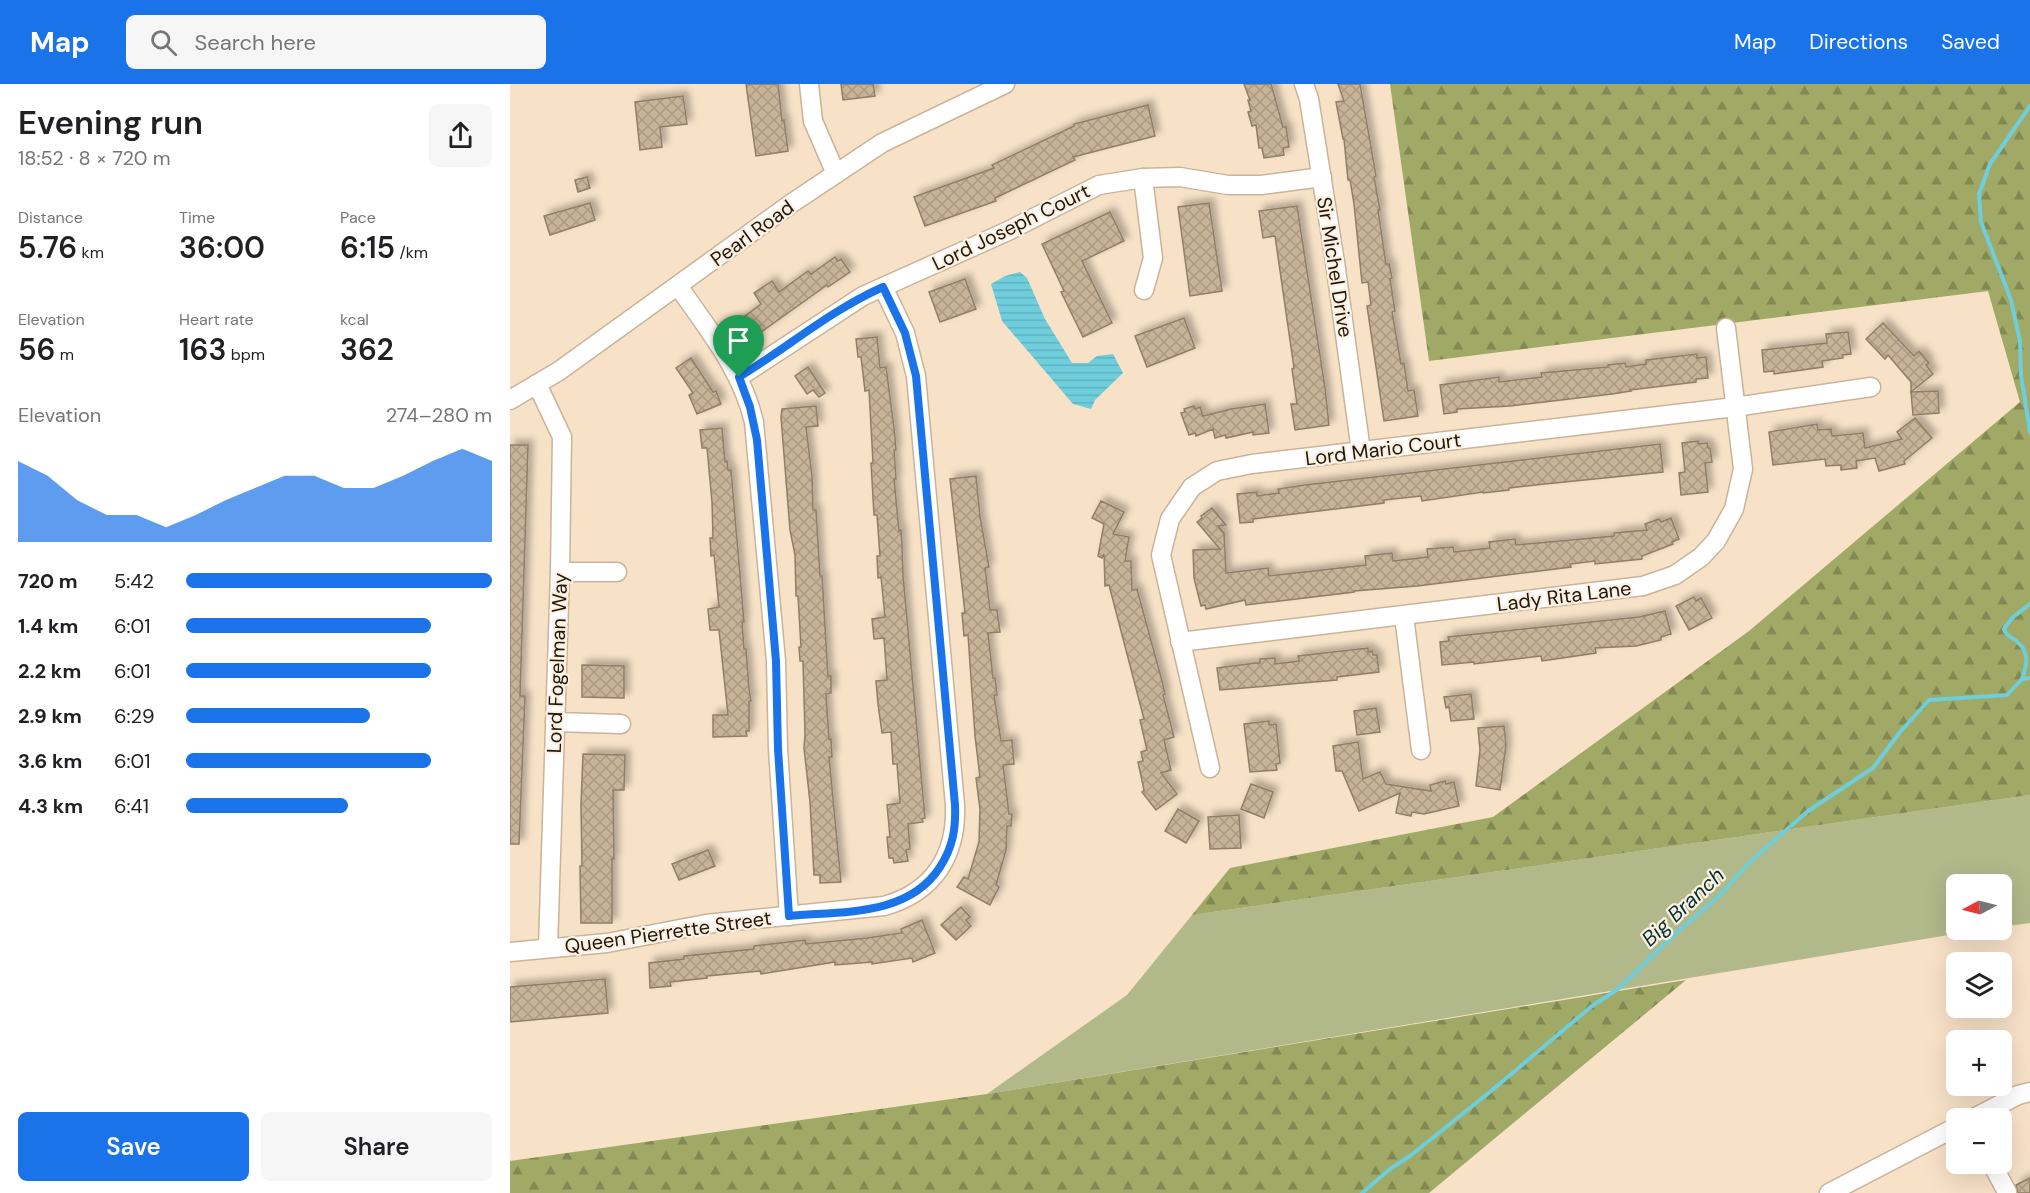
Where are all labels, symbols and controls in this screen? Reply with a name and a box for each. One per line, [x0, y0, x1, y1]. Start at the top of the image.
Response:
search box [126, 15, 546, 69]
text: Map [30, 24, 90, 61]
icon: search [147, 26, 180, 59]
text: Search here [195, 28, 316, 57]
text: Map [1734, 28, 1776, 56]
text: Directions [1809, 28, 1908, 56]
text: Saved [1941, 28, 2000, 56]
text: Evening run [18, 101, 203, 144]
button: share [429, 104, 492, 167]
text: 18:52 · 8 × 720 m [18, 145, 171, 171]
street label: Lord Joseph Court [928, 177, 1094, 276]
street label: Pearl Road [705, 194, 799, 272]
street label: Sir Michel Drive [1311, 195, 1359, 339]
text: Distance [18, 207, 83, 228]
text: Time [179, 207, 215, 228]
text: Pace [340, 207, 376, 228]
text: 5.76 [18, 228, 77, 267]
text: 36:00 [179, 228, 265, 267]
text: 6:15 [340, 228, 395, 267]
text: km [77, 242, 104, 263]
text: /km [395, 242, 428, 263]
text: Elevation [18, 309, 85, 330]
text: Heart rate [179, 309, 254, 330]
text: kcal [340, 309, 369, 330]
pin [713, 315, 764, 377]
icon: arrive [722, 324, 755, 357]
text: 56 [18, 330, 56, 369]
text: 163 [179, 330, 226, 369]
text: 362 [340, 330, 394, 369]
text: m [56, 344, 74, 365]
text: bpm [226, 344, 265, 365]
text: Elevation [18, 402, 101, 428]
text: 274–280 m [386, 402, 492, 428]
street label: Lord Mario Court [1304, 427, 1463, 471]
text: 720 m [18, 568, 78, 594]
text: 5:42 [114, 568, 154, 594]
street label: Lord Fogelman Way [541, 572, 573, 754]
street label: Lady Rita Lane [1495, 575, 1633, 617]
text: 1.4 km [18, 613, 78, 639]
text: 6:01 [114, 613, 151, 639]
text: 2.2 km [18, 658, 81, 684]
text: 6:01 [114, 658, 151, 684]
text: 2.9 km [18, 703, 82, 729]
text: 6:29 [114, 703, 154, 729]
text: 3.6 km [18, 748, 82, 774]
text: 6:01 [114, 748, 151, 774]
text: 4.3 km [18, 793, 83, 819]
text: 6:41 [114, 793, 149, 819]
water label: Big Branch [1636, 861, 1730, 953]
north arrow [1946, 874, 2012, 940]
map controls [1946, 874, 2012, 1174]
street label: Queen Pierrette Street [563, 905, 773, 959]
button: layers [1946, 952, 2012, 1018]
button: + [1946, 1030, 2012, 1096]
button: − [1946, 1108, 2012, 1174]
button: Save [18, 1112, 249, 1181]
button: Share [261, 1112, 492, 1181]

